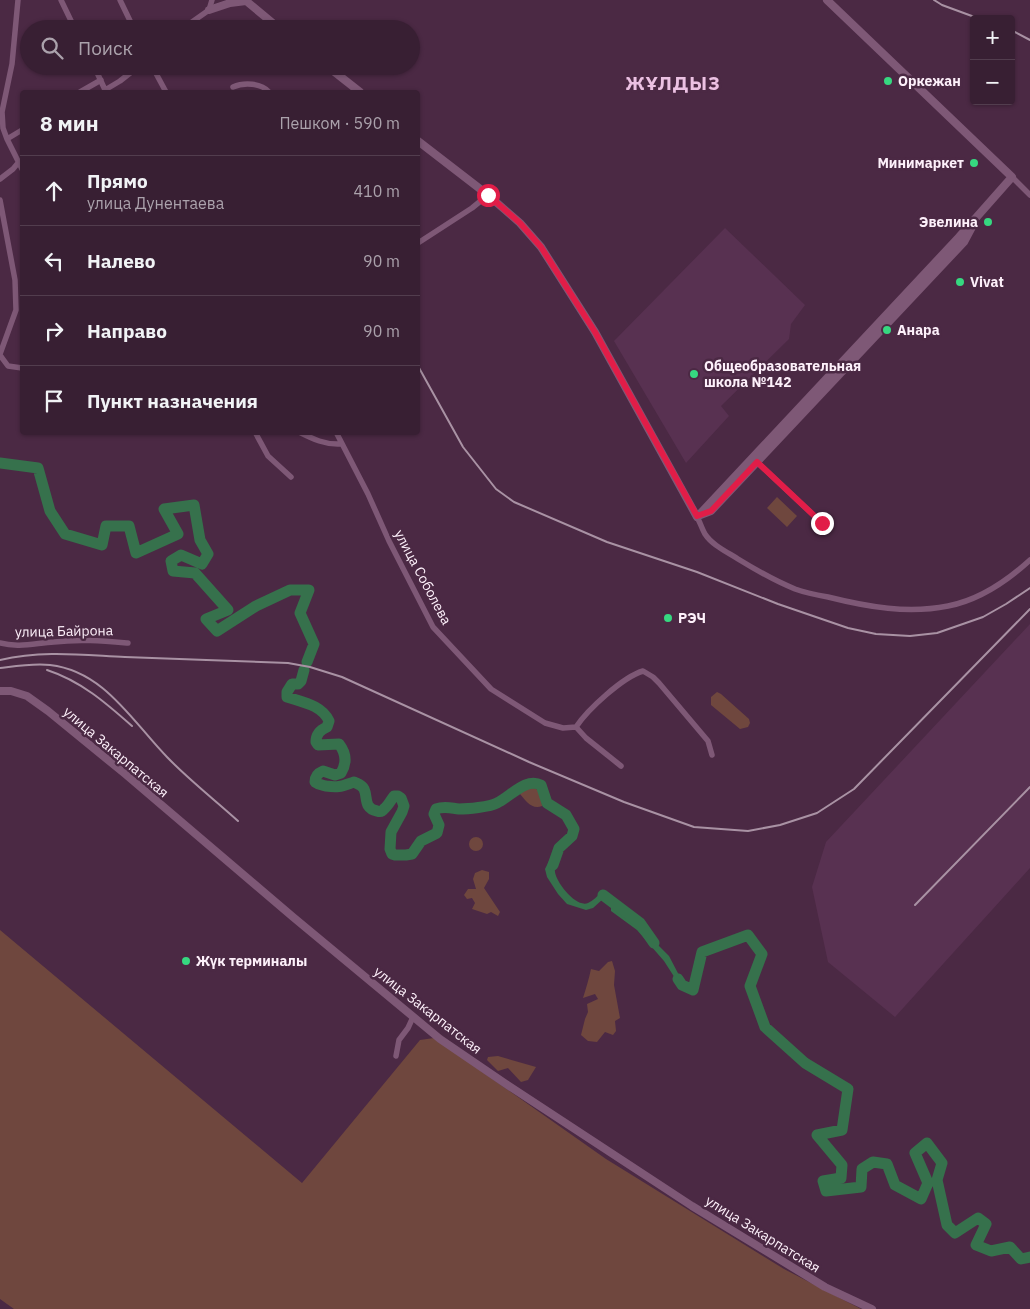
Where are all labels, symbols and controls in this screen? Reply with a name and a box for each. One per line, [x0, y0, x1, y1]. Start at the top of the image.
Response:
map controls [970, 15, 1015, 105]
button: + [970, 15, 1015, 60]
search box [20, 20, 420, 75]
icon: search [38, 34, 66, 62]
text: Поиск [78, 36, 133, 60]
button: − [970, 60, 1015, 105]
district label: ЖҰЛДЫЗ [625, 71, 721, 95]
place label: Оркежан [898, 72, 961, 90]
marker: Оркежан [882, 75, 894, 87]
text: 8 мин [40, 109, 99, 137]
text: Пешком · 590 m [279, 113, 400, 133]
place label: Минимаркет [877, 154, 964, 172]
marker: Минимаркет [968, 157, 980, 169]
text: Прямо [87, 169, 148, 193]
icon: ahead [40, 177, 68, 205]
text: 410 m [353, 181, 400, 201]
route start [477, 184, 500, 207]
text: улица Дунентаева [87, 193, 224, 213]
place label: Эвелина [919, 213, 978, 231]
marker: Эвелина [982, 216, 994, 228]
icon: left [40, 247, 68, 275]
text: Налево [87, 249, 156, 273]
text: 90 m [363, 251, 400, 271]
place label: Vivat [970, 273, 1004, 291]
marker: Vivat [954, 276, 966, 288]
icon: right [40, 317, 68, 345]
text: Направо [87, 319, 167, 343]
text: 90 m [363, 321, 400, 341]
place label: Анара [897, 321, 940, 339]
marker: Анара [881, 324, 893, 336]
place label: Общеобразовательная школа №142 [704, 357, 861, 391]
marker: Общеобразовательная школа №142 [688, 368, 700, 380]
icon: arrive [40, 387, 68, 415]
text: Пункт назначения [87, 389, 258, 413]
route end [811, 512, 834, 535]
street label: улица Соболева [390, 526, 456, 628]
place label: РЭЧ [678, 609, 706, 627]
marker: РЭЧ [662, 612, 674, 624]
street label: улица Байрона [15, 621, 114, 641]
street label: улица Закарпатская [60, 703, 172, 801]
place label: Жүк терминалы [196, 952, 307, 970]
marker: Жүк терминалы [180, 955, 192, 967]
street label: улица Закарпатская [370, 962, 486, 1058]
street label: улица Закарпатская [702, 1191, 824, 1277]

